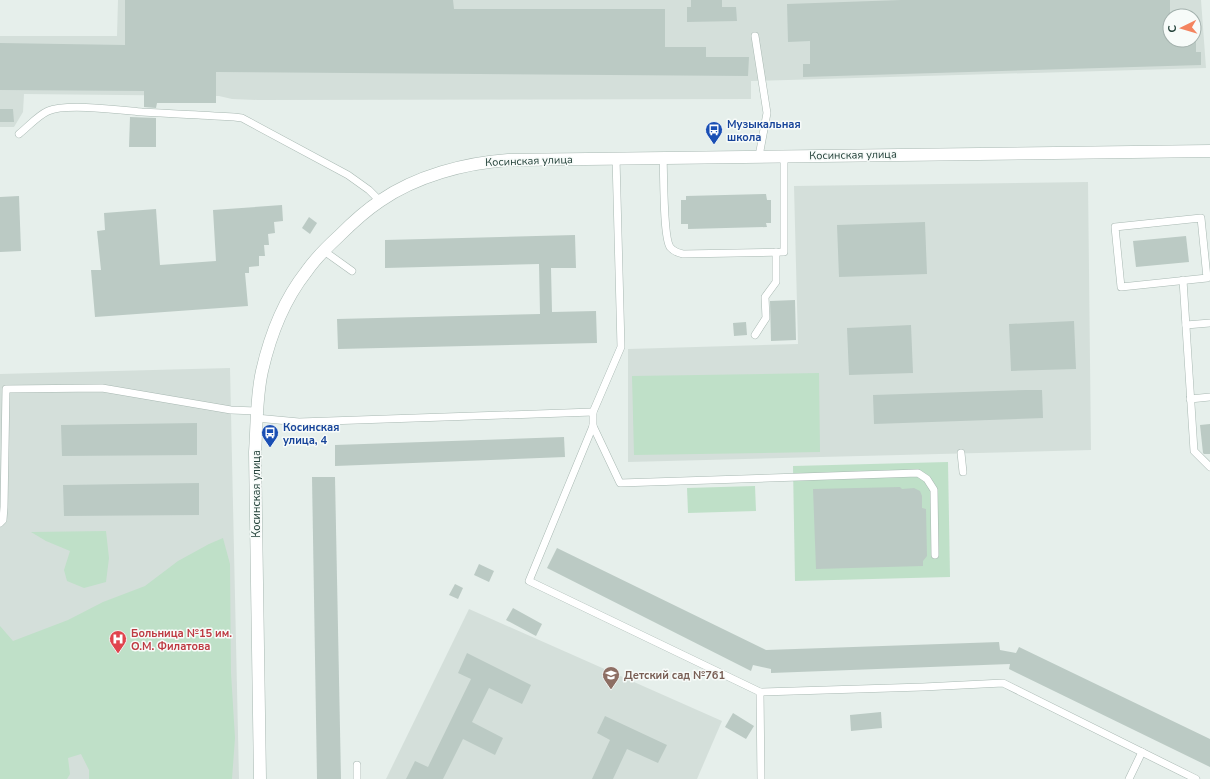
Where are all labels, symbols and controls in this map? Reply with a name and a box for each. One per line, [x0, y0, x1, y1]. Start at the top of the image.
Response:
north arrow [1162, 8, 1202, 48]
text: С [1165, 24, 1180, 33]
place label: Музыкальная школа [727, 117, 801, 145]
bus stop icon: Музыкальная школа [704, 120, 724, 145]
street label: Косинская улица [809, 147, 897, 163]
street label: Косинская улица [485, 152, 573, 170]
place label: Косинская улица, 4 [283, 420, 339, 448]
bus stop icon: Косинская улица, 4 [260, 423, 280, 448]
street label: Косинская улица [249, 450, 264, 538]
place label: Больница №15 им. О.М. Филатова [131, 626, 232, 654]
hospital icon: Больница №15 им. О.М. Филатова [108, 629, 128, 654]
school or university icon: Детский сад №761 [601, 665, 621, 690]
place label: Детский сад №761 [624, 668, 725, 683]

